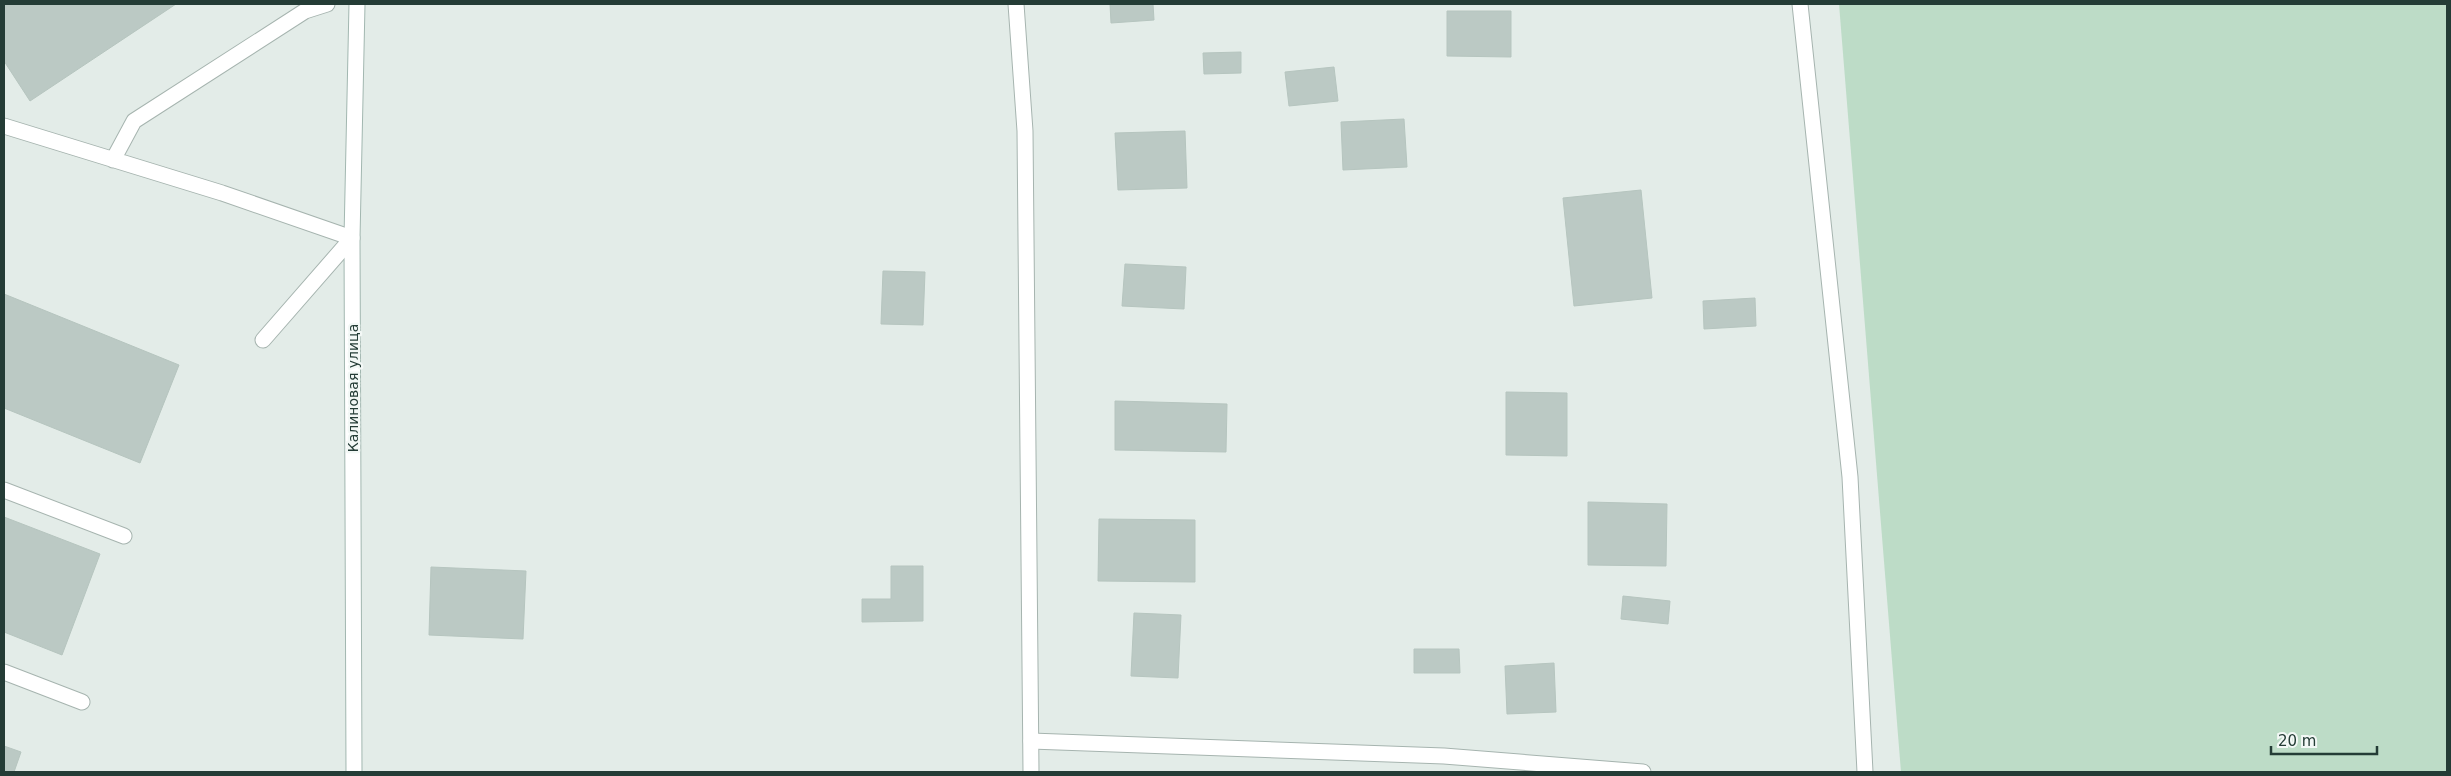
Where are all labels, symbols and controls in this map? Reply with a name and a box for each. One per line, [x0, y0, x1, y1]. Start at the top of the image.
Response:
street label: Калиновая улица [345, 324, 361, 452]
scale bar [2271, 724, 2377, 756]
text: 20 m [2278, 732, 2316, 750]

